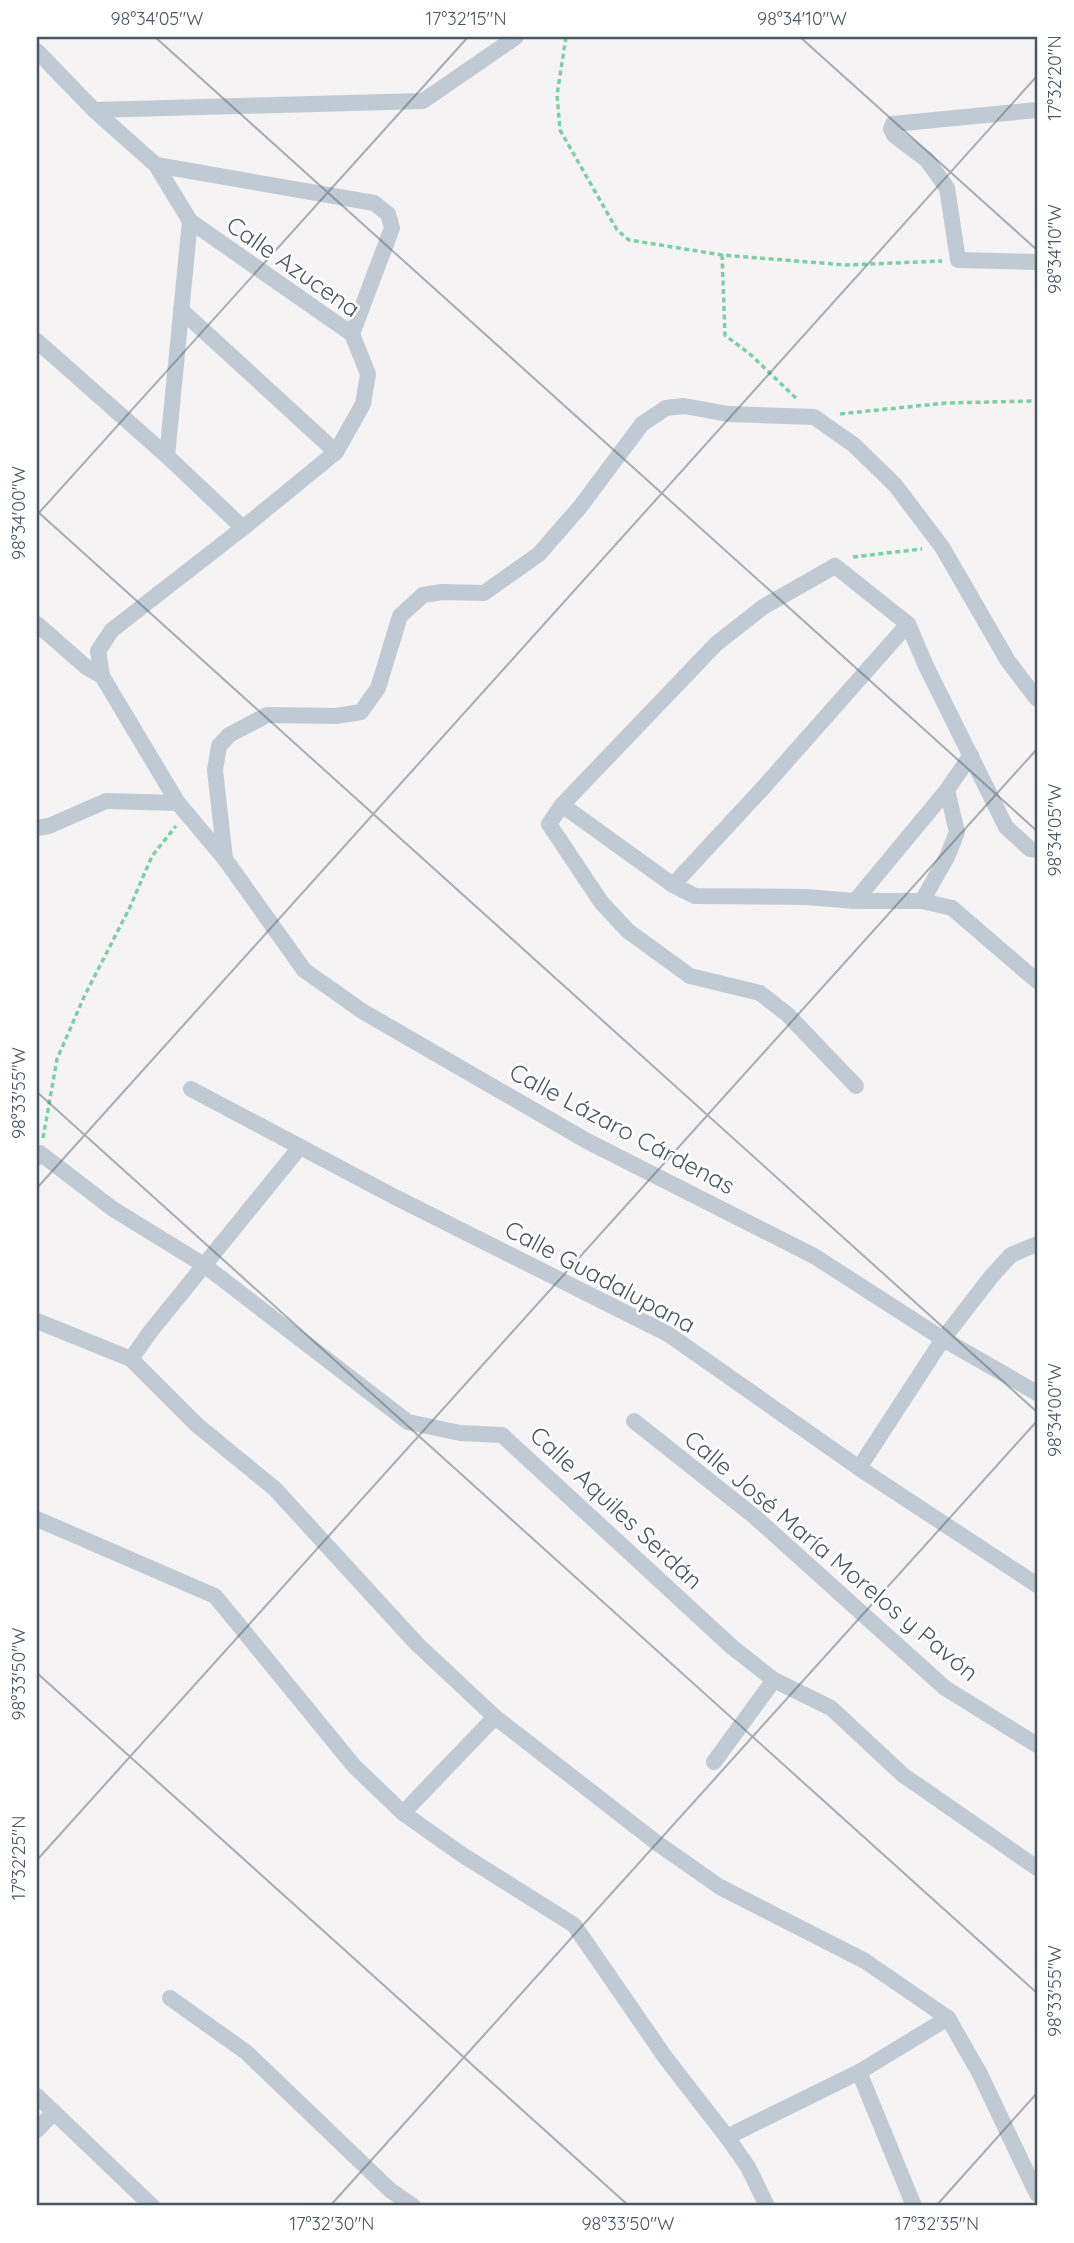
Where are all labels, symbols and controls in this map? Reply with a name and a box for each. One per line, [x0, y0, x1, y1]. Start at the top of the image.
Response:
text: 98°34'05"W [111, 7, 203, 30]
text: 17°32'15"N [425, 7, 507, 30]
text: 98°34'10"W [757, 7, 847, 30]
text: 17°32'20"N [1043, 35, 1066, 121]
text: 98°34'10"W [1043, 204, 1066, 294]
street label: Calle Azucena [221, 209, 366, 323]
text: 98°34'00"W [7, 466, 30, 560]
text: 98°34'05"W [1043, 784, 1066, 876]
text: 98°33'55"W [7, 1047, 30, 1139]
street label: Calle Lázaro Cárdenas [505, 1056, 740, 1200]
street label: Calle Guadalupana [500, 1213, 701, 1339]
text: 98°34'00"W [1043, 1363, 1066, 1457]
street label: Calle Aquiles Serdán [524, 1419, 709, 1595]
street label: Calle José María Morelos y Pavón [679, 1423, 985, 1687]
text: 98°33'50"W [7, 1628, 30, 1720]
text: 17°32'25"N [7, 1816, 30, 1900]
text: 98°33'55"W [1043, 1945, 1066, 2037]
text: 17°32'30"N [290, 2212, 374, 2235]
text: 98°33'50"W [582, 2212, 674, 2235]
text: 17°32'35"N [895, 2212, 979, 2235]

